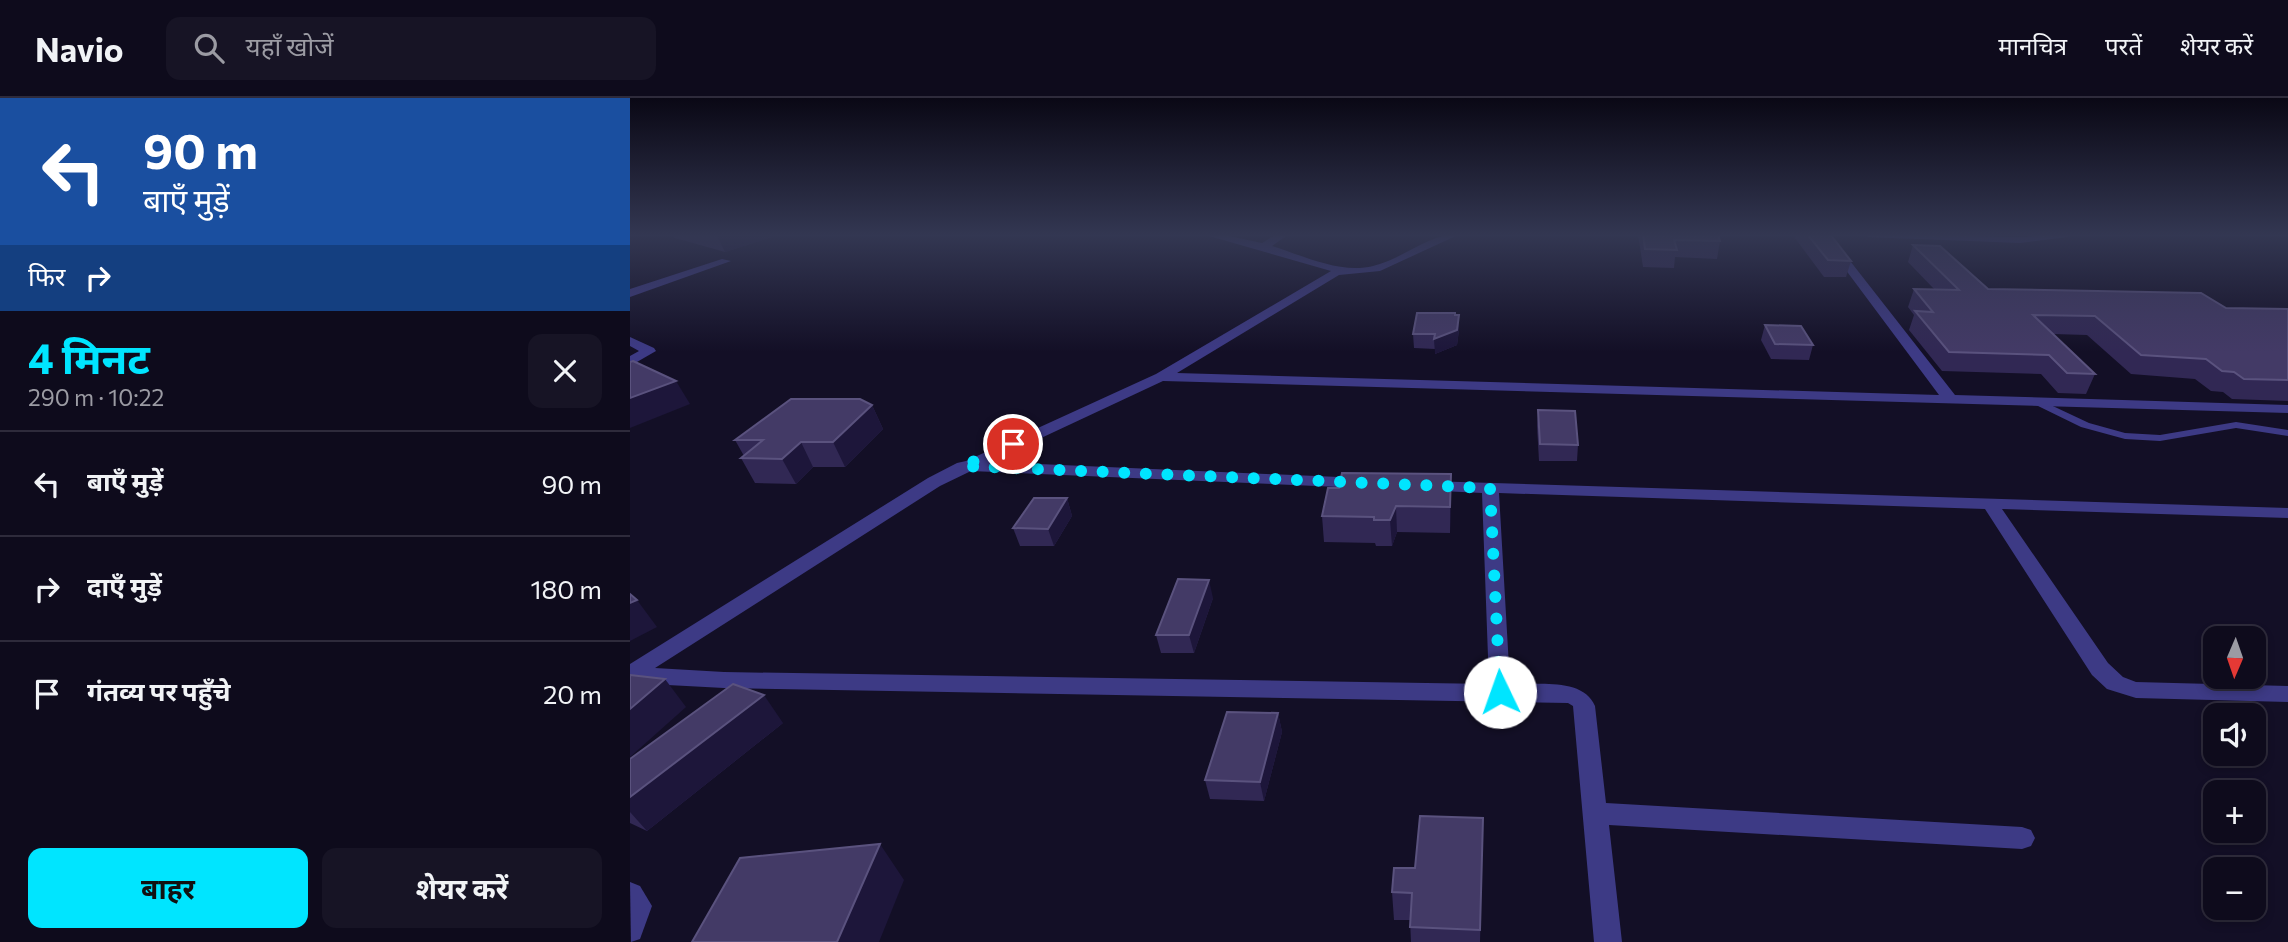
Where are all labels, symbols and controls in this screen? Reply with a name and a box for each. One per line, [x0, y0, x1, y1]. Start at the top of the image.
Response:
search box [166, 17, 656, 80]
text: Navio [35, 28, 124, 69]
icon: search [190, 29, 228, 67]
text: यहाँ खोजें [246, 30, 333, 61]
text: मानचित्र [1998, 31, 2067, 60]
text: परतें [2105, 31, 2142, 60]
text: शेयर करें [2180, 31, 2253, 60]
text: 90 m [143, 119, 258, 179]
icon: left [28, 126, 119, 217]
text: बाएँ मुड़ें [143, 179, 230, 219]
icon: right [79, 259, 117, 297]
text: फिर [28, 260, 65, 291]
text: 4 मिनट [28, 331, 150, 383]
button: close [528, 334, 602, 408]
text: 290 m · 10:22 [28, 383, 164, 411]
pin [983, 414, 1043, 474]
icon: arrive [994, 425, 1032, 463]
icon: left [28, 465, 66, 503]
text: बाएँ मुड़ें [87, 465, 163, 496]
text: 90 m [542, 468, 602, 499]
icon: right [28, 570, 66, 608]
text: दाएँ मुड़ें [87, 570, 162, 601]
text: 180 m [530, 573, 602, 604]
north arrow [2203, 626, 2266, 690]
map controls [2203, 626, 2266, 920]
position arrow [1463, 655, 1537, 729]
icon: arrive [28, 675, 66, 713]
text: गंतव्य पर पहुँचे [87, 675, 231, 706]
text: 20 m [543, 678, 602, 709]
button: sound [2203, 703, 2266, 766]
button: + [2203, 780, 2266, 843]
button: बाहर [28, 848, 308, 928]
button: शेयर करें [322, 848, 602, 928]
button: − [2203, 857, 2266, 920]

